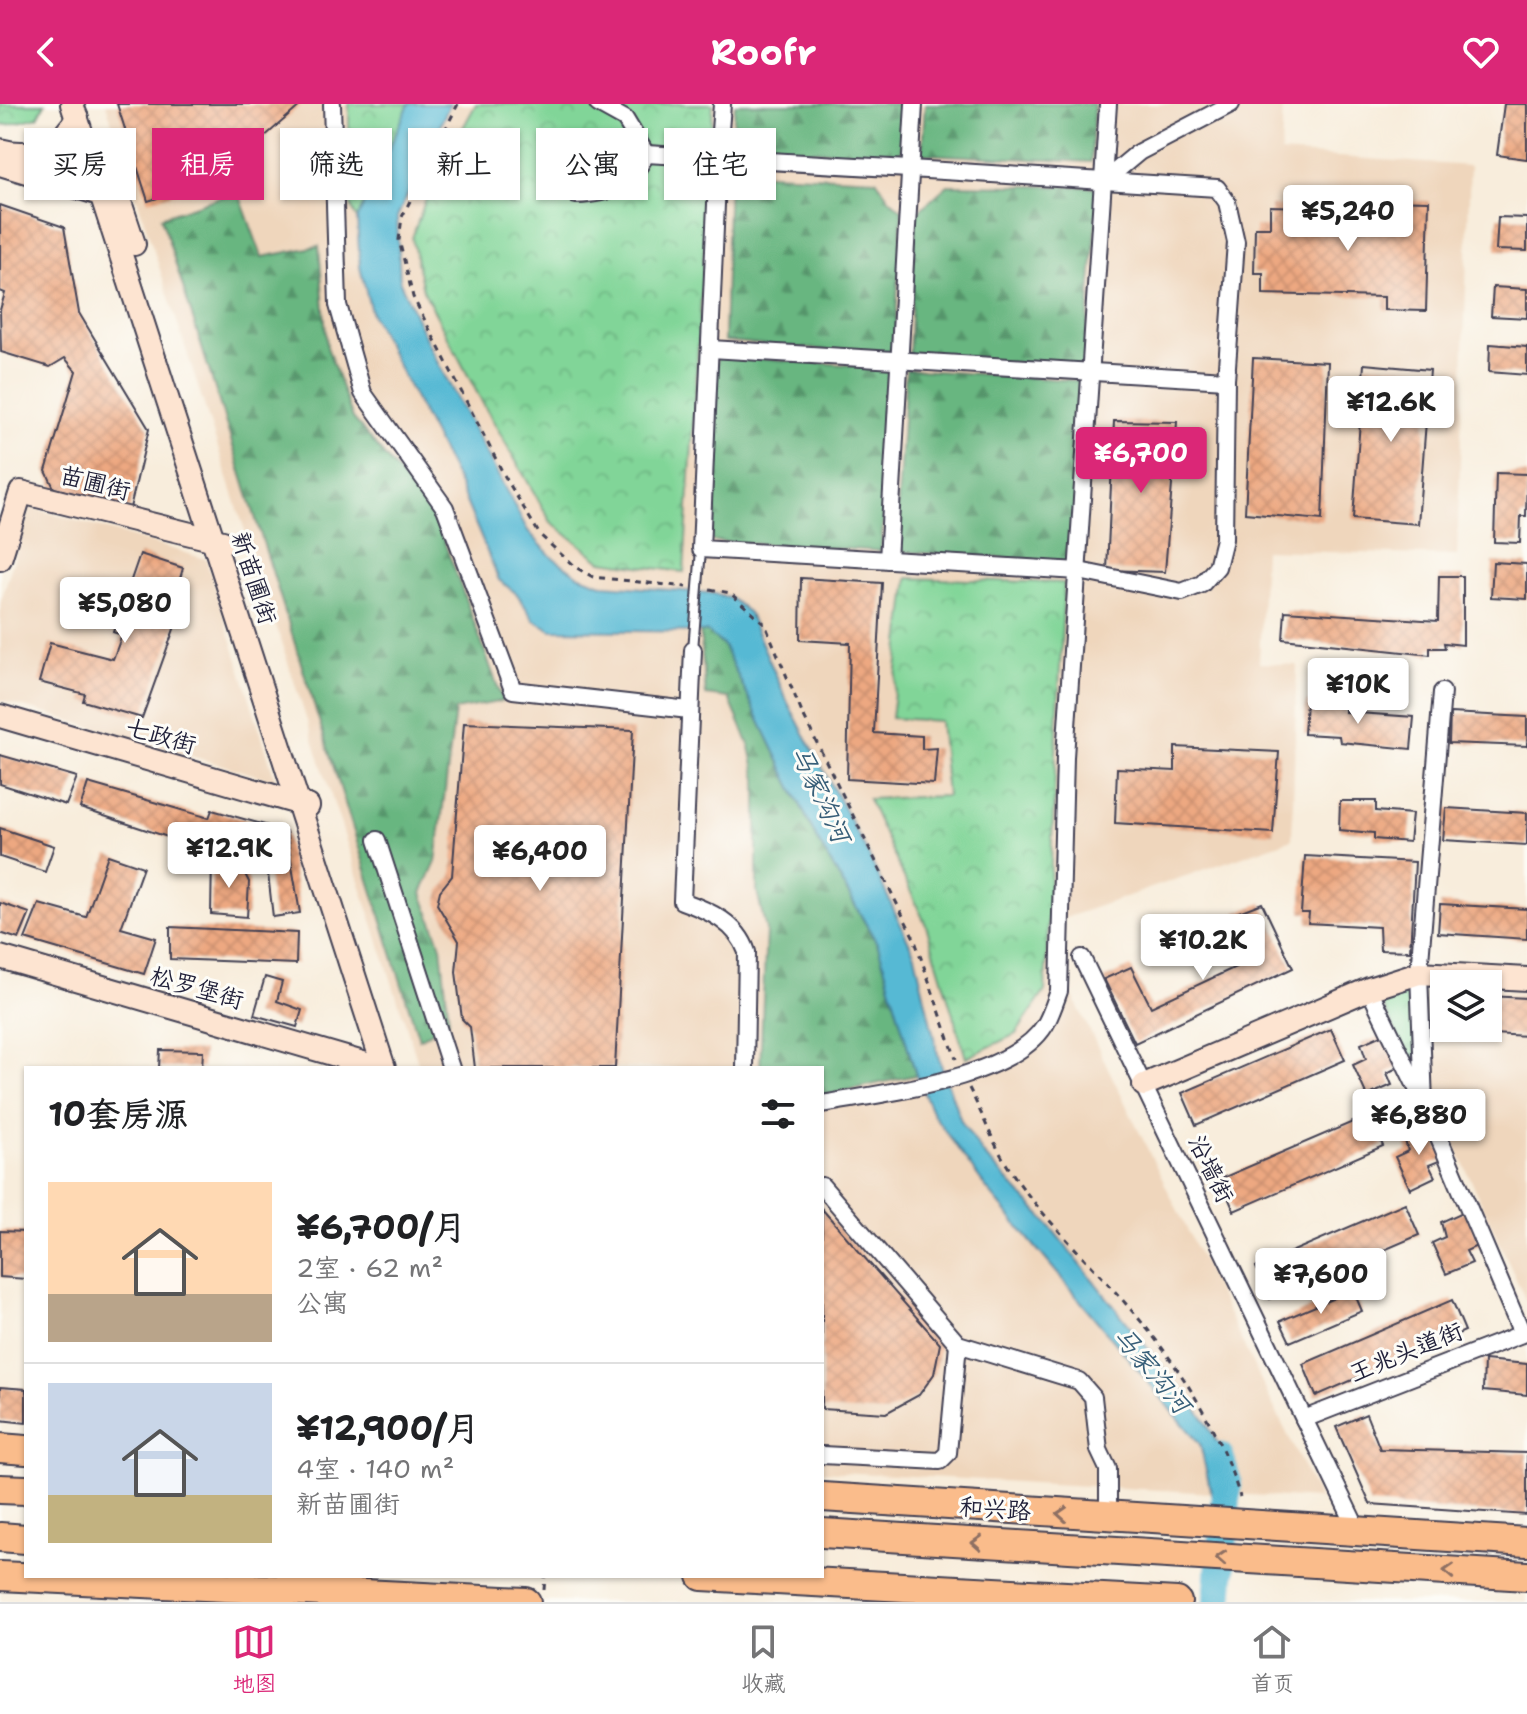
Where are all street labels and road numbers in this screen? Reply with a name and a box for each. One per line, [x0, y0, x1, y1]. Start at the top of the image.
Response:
street label: 苗圃街 [56, 459, 134, 507]
street label: 新苗圃街 [224, 527, 284, 629]
street label: 七政街 [122, 711, 200, 761]
street label: 松罗堡街 [146, 959, 248, 1017]
street label: 沿墙街 [1181, 1130, 1241, 1208]
street label: 王兆头道街 [1344, 1315, 1468, 1389]
street label: 和兴路 [958, 1491, 1032, 1527]

